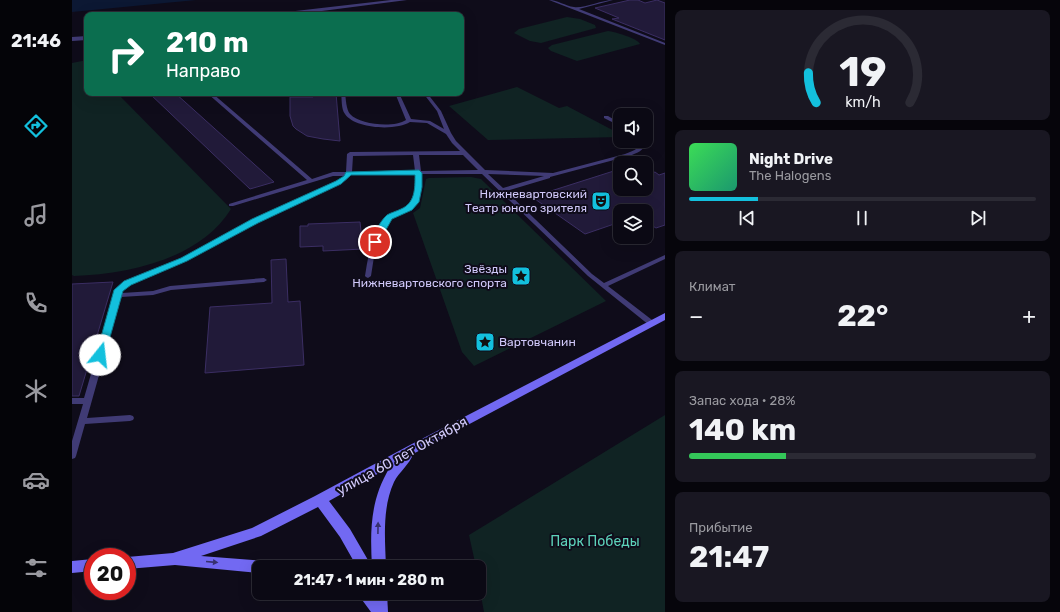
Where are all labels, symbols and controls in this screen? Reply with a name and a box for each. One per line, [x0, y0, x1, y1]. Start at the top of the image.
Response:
text: 210 m [166, 26, 249, 59]
icon: right [100, 28, 152, 80]
text: 21:46 [11, 30, 61, 52]
text: 19 [839, 47, 886, 96]
text: Направо [166, 60, 241, 82]
text: km/h [845, 94, 880, 111]
map controls [613, 108, 653, 244]
button: sound [613, 108, 653, 148]
icon: directions [22, 112, 50, 140]
text: Night Drive [749, 150, 833, 168]
button: search [613, 156, 653, 196]
text: The Halogens [749, 168, 831, 183]
place label: Нижневартовский Театр юного зрителя [465, 187, 587, 215]
theatre icon: Нижневартовский Театр юного зрителя [590, 190, 612, 212]
icon: music [22, 201, 50, 229]
button: layers [613, 204, 653, 244]
icon: previous [736, 207, 758, 229]
icon: pause [851, 207, 873, 229]
icon: next [967, 207, 989, 229]
pin [358, 225, 392, 259]
icon: arrive [364, 231, 386, 253]
place label: Звёзды Нижневартовского спорта [352, 262, 507, 290]
place icon: Звёзды Нижневартовского спорта [510, 265, 532, 287]
text: Климат [689, 279, 735, 294]
icon: phone [22, 289, 50, 317]
text: 22° [837, 298, 888, 334]
text: − [689, 303, 703, 330]
text: + [1022, 303, 1036, 330]
place icon: Вартовчанин [474, 331, 496, 353]
position arrow [79, 334, 121, 376]
place label: Вартовчанин [499, 335, 576, 349]
icon: climate [22, 377, 50, 405]
text: Запас хода · 28% [689, 393, 795, 408]
text: 140 km [689, 412, 796, 448]
street label: улица 60 лет Октября [334, 413, 470, 499]
icon: car [22, 466, 50, 494]
text: Прибытие [689, 520, 753, 535]
one-way arrow [374, 522, 381, 534]
park label: Парк Победы [550, 533, 640, 550]
text: 21:47 [689, 539, 769, 575]
speed limit sign: 20 [84, 548, 136, 600]
icon: filters [22, 554, 50, 582]
one-way arrow [206, 559, 218, 566]
text: 21:47 · 1 мин · 280 m [294, 571, 444, 589]

